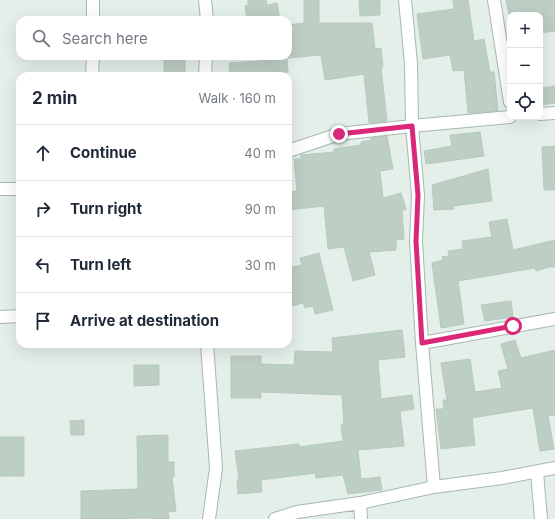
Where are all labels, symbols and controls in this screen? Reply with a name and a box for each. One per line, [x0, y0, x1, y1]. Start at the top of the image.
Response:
map controls [507, 12, 543, 120]
button: + [507, 12, 543, 48]
search box [16, 16, 292, 60]
icon: search [30, 27, 52, 49]
text: Search here [62, 29, 148, 48]
button: − [507, 48, 543, 84]
button: locate [507, 84, 543, 120]
text: 2 min [32, 88, 77, 108]
text: Walk · 160 m [199, 90, 276, 106]
route end [330, 125, 348, 143]
icon: ahead [32, 142, 54, 164]
text: Continue [70, 143, 137, 162]
text: 40 m [244, 145, 276, 161]
icon: right [32, 198, 54, 220]
text: Turn right [70, 199, 142, 218]
text: 90 m [245, 201, 276, 217]
icon: left [32, 254, 54, 276]
text: Turn left [70, 255, 131, 274]
text: 30 m [245, 257, 276, 273]
icon: arrive [32, 310, 54, 332]
text: Arrive at destination [70, 311, 219, 330]
route start [504, 317, 522, 335]

